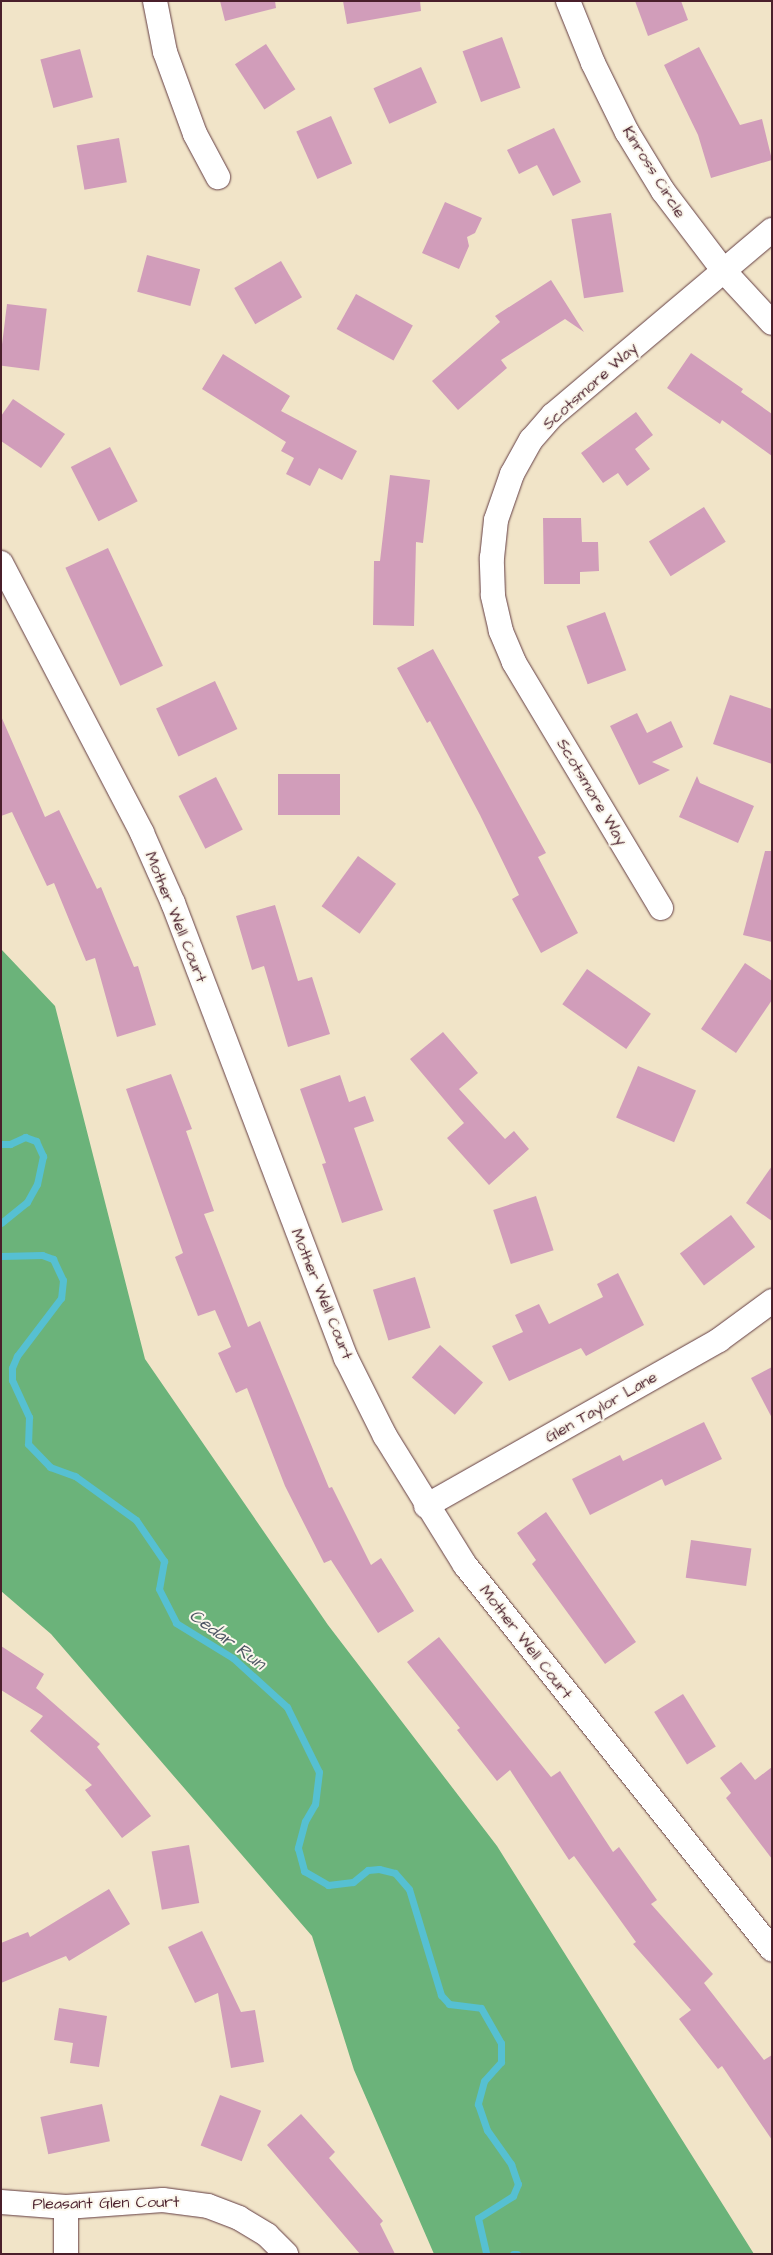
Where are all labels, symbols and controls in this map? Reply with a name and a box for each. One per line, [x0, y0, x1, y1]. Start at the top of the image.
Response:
street label: Kinross Circle [618, 123, 690, 221]
street label: Scotsmore Way [539, 338, 641, 434]
street label: Scotsmore Way [553, 735, 631, 849]
street label: Mother Well Court [141, 849, 211, 985]
street label: Mother Well Court [287, 1226, 357, 1362]
street label: Glen Taylor Lane [542, 1367, 660, 1447]
street label: Mother Well Court [476, 1581, 576, 1703]
water label: Cedar Run [185, 1605, 269, 1675]
street label: Pleasant Glen Court [32, 2192, 180, 2214]

